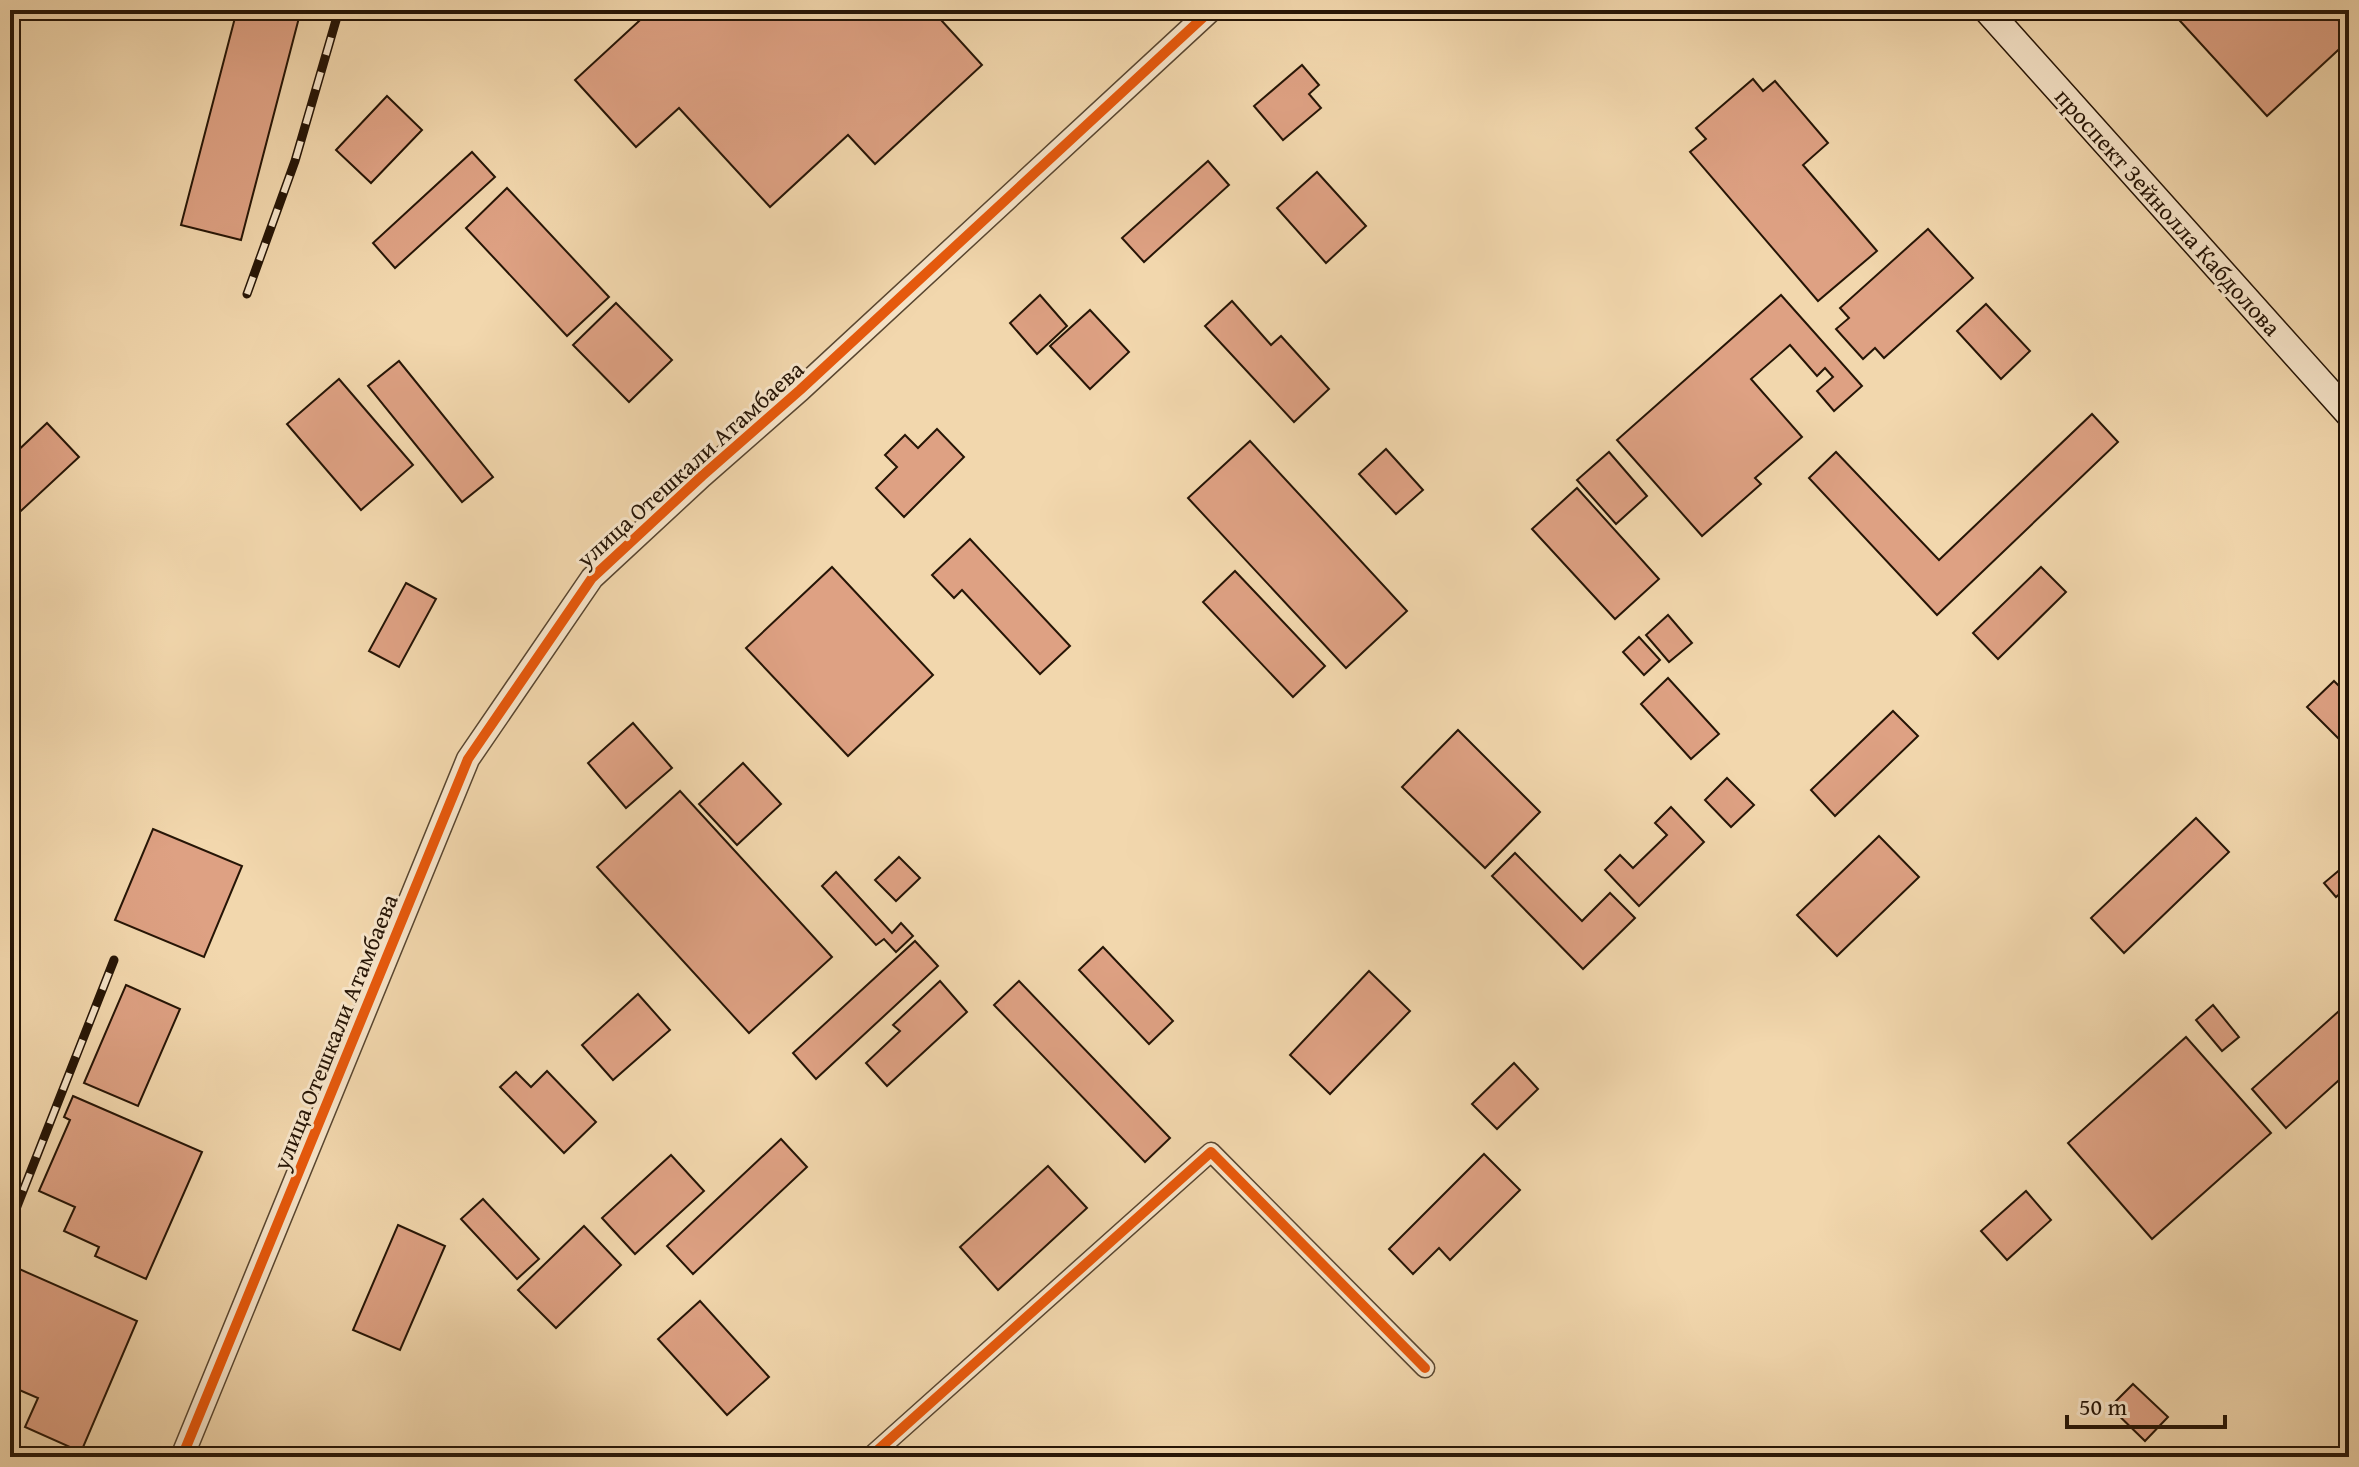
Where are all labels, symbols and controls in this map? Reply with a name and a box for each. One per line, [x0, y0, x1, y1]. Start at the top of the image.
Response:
street label: проспект Зейнолла Кабдолова [2047, 80, 2290, 344]
street label: улица Отешкали Атамбаева [568, 352, 812, 576]
street label: улица Отешкали Атамбаева [263, 888, 407, 1176]
scale bar [2067, 1379, 2225, 1429]
text: 50 m [2079, 1389, 2127, 1424]

